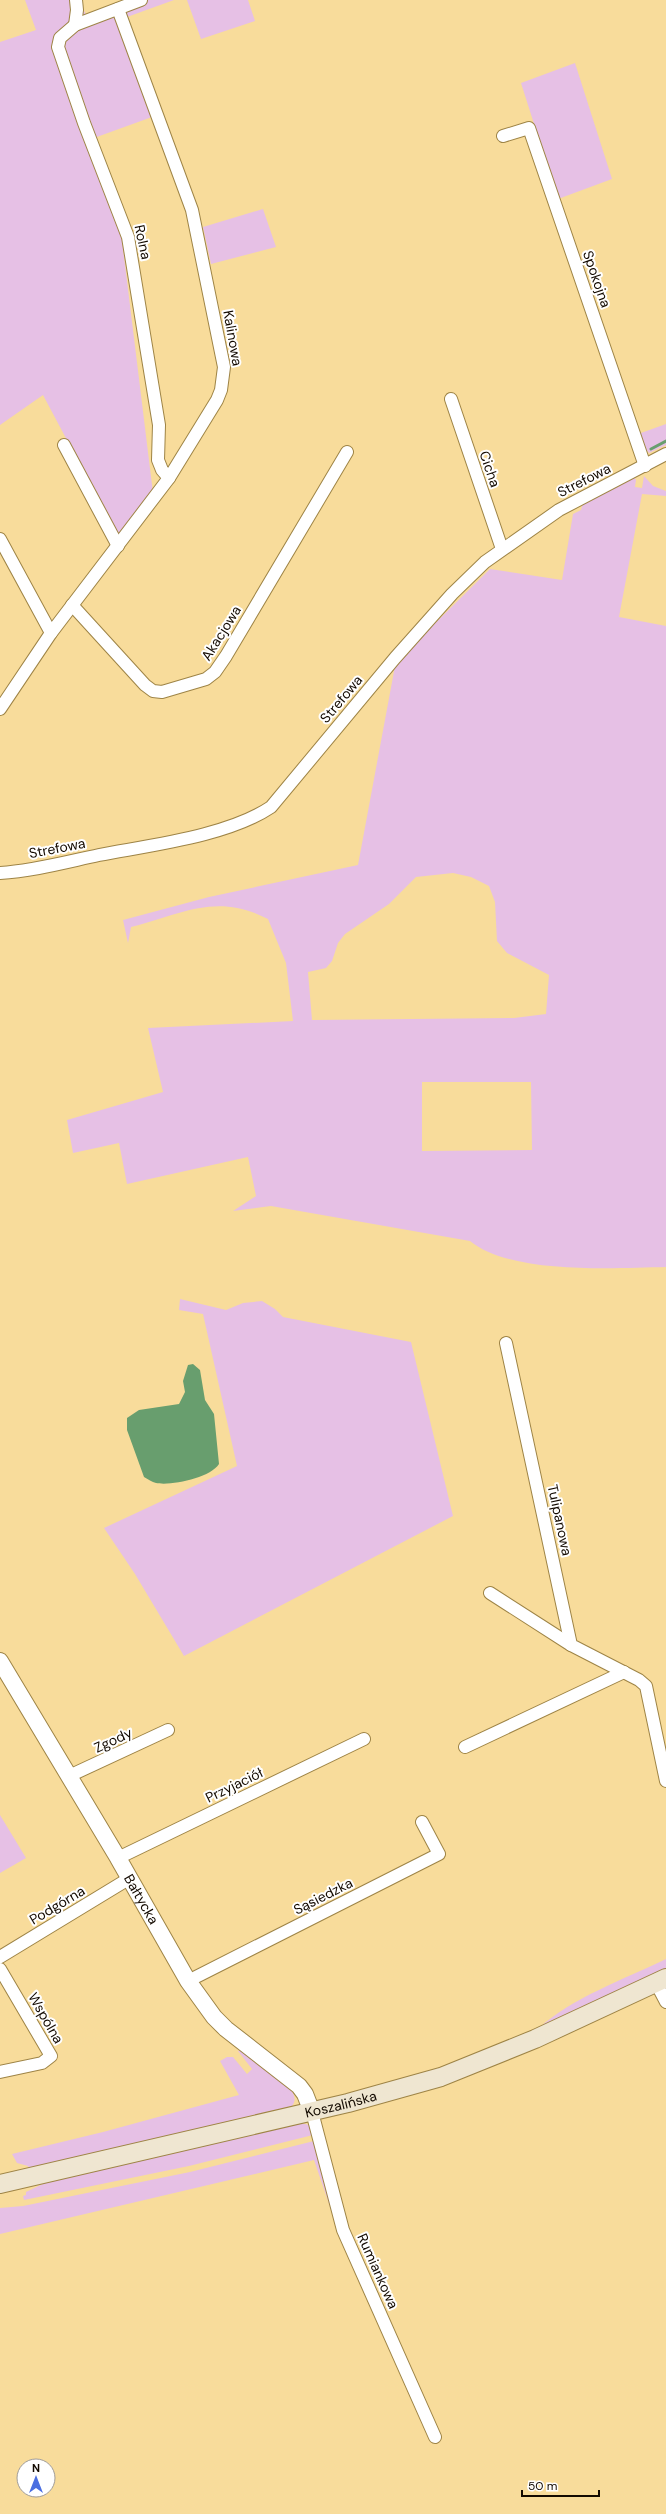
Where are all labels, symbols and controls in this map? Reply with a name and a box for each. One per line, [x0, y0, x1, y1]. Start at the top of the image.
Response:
street label: Rolna [131, 223, 155, 261]
street label: Spokojna [579, 248, 615, 310]
street label: Kalinowa [219, 309, 247, 367]
street label: Cicha [475, 449, 505, 489]
street label: Strefowa [554, 459, 614, 501]
street label: Akacjowa [197, 602, 245, 664]
street label: Strefowa [316, 671, 366, 727]
street label: Strefowa [27, 834, 87, 862]
street label: Tulipanowa [544, 1483, 576, 1557]
street label: Zgody [91, 1723, 135, 1757]
street label: Przyjaciół [202, 1763, 266, 1807]
street label: Bałtycka [120, 1871, 163, 1927]
street label: Sąsiedzka [290, 1873, 356, 1919]
street label: Podgórna [26, 1881, 88, 1929]
street label: Wspólna [24, 1989, 68, 2047]
street label: Koszalińska [303, 2086, 379, 2122]
street label: Rumiankowa [353, 2231, 403, 2311]
north arrow [16, 2458, 56, 2498]
text: N [32, 2461, 40, 2475]
scale bar [522, 2472, 599, 2498]
text: 50 m [528, 2478, 557, 2494]

